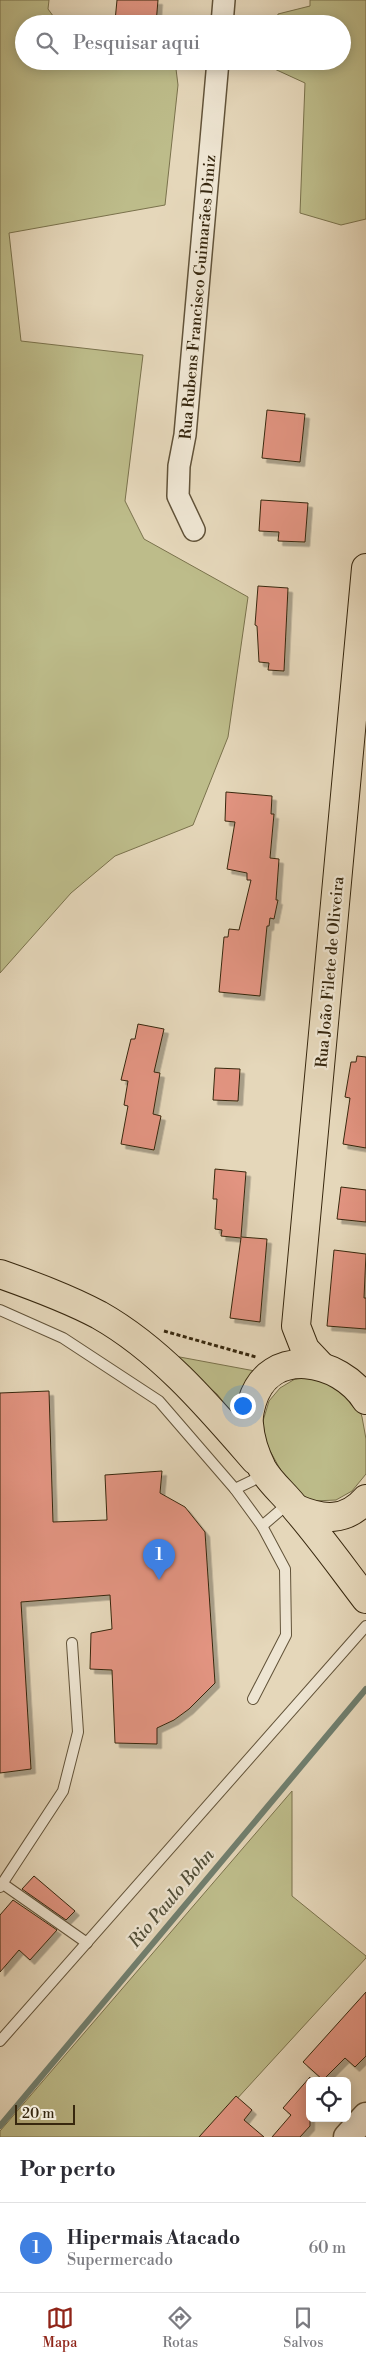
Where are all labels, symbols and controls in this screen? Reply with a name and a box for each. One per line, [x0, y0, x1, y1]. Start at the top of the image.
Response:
search box [15, 15, 351, 70]
icon: search [33, 29, 61, 57]
text: Pesquisar aqui [73, 31, 200, 55]
street label: Rua Rubens Francisco Guimarães Diniz [176, 154, 220, 441]
street label: Rua João Filete de Oliveira [312, 875, 348, 1069]
your location [230, 1393, 256, 1419]
pin: 1 [143, 1539, 175, 1580]
water label: Rio Paulo Bohn [123, 1843, 220, 1953]
map controls [306, 2077, 351, 2122]
button: locate [306, 2077, 351, 2122]
scale bar [15, 2102, 75, 2125]
text: 20 m [22, 2105, 54, 2123]
text: Por perto [20, 2157, 116, 2183]
text: Hipermais Atacado [67, 2226, 240, 2250]
text: 1 [32, 2238, 40, 2258]
text: 60 m [308, 2238, 346, 2258]
text: Supermercado [67, 2250, 173, 2270]
tab: Mapa [43, 2304, 77, 2352]
tab: Rotas [162, 2304, 198, 2352]
tab: Salvos [283, 2304, 323, 2352]

